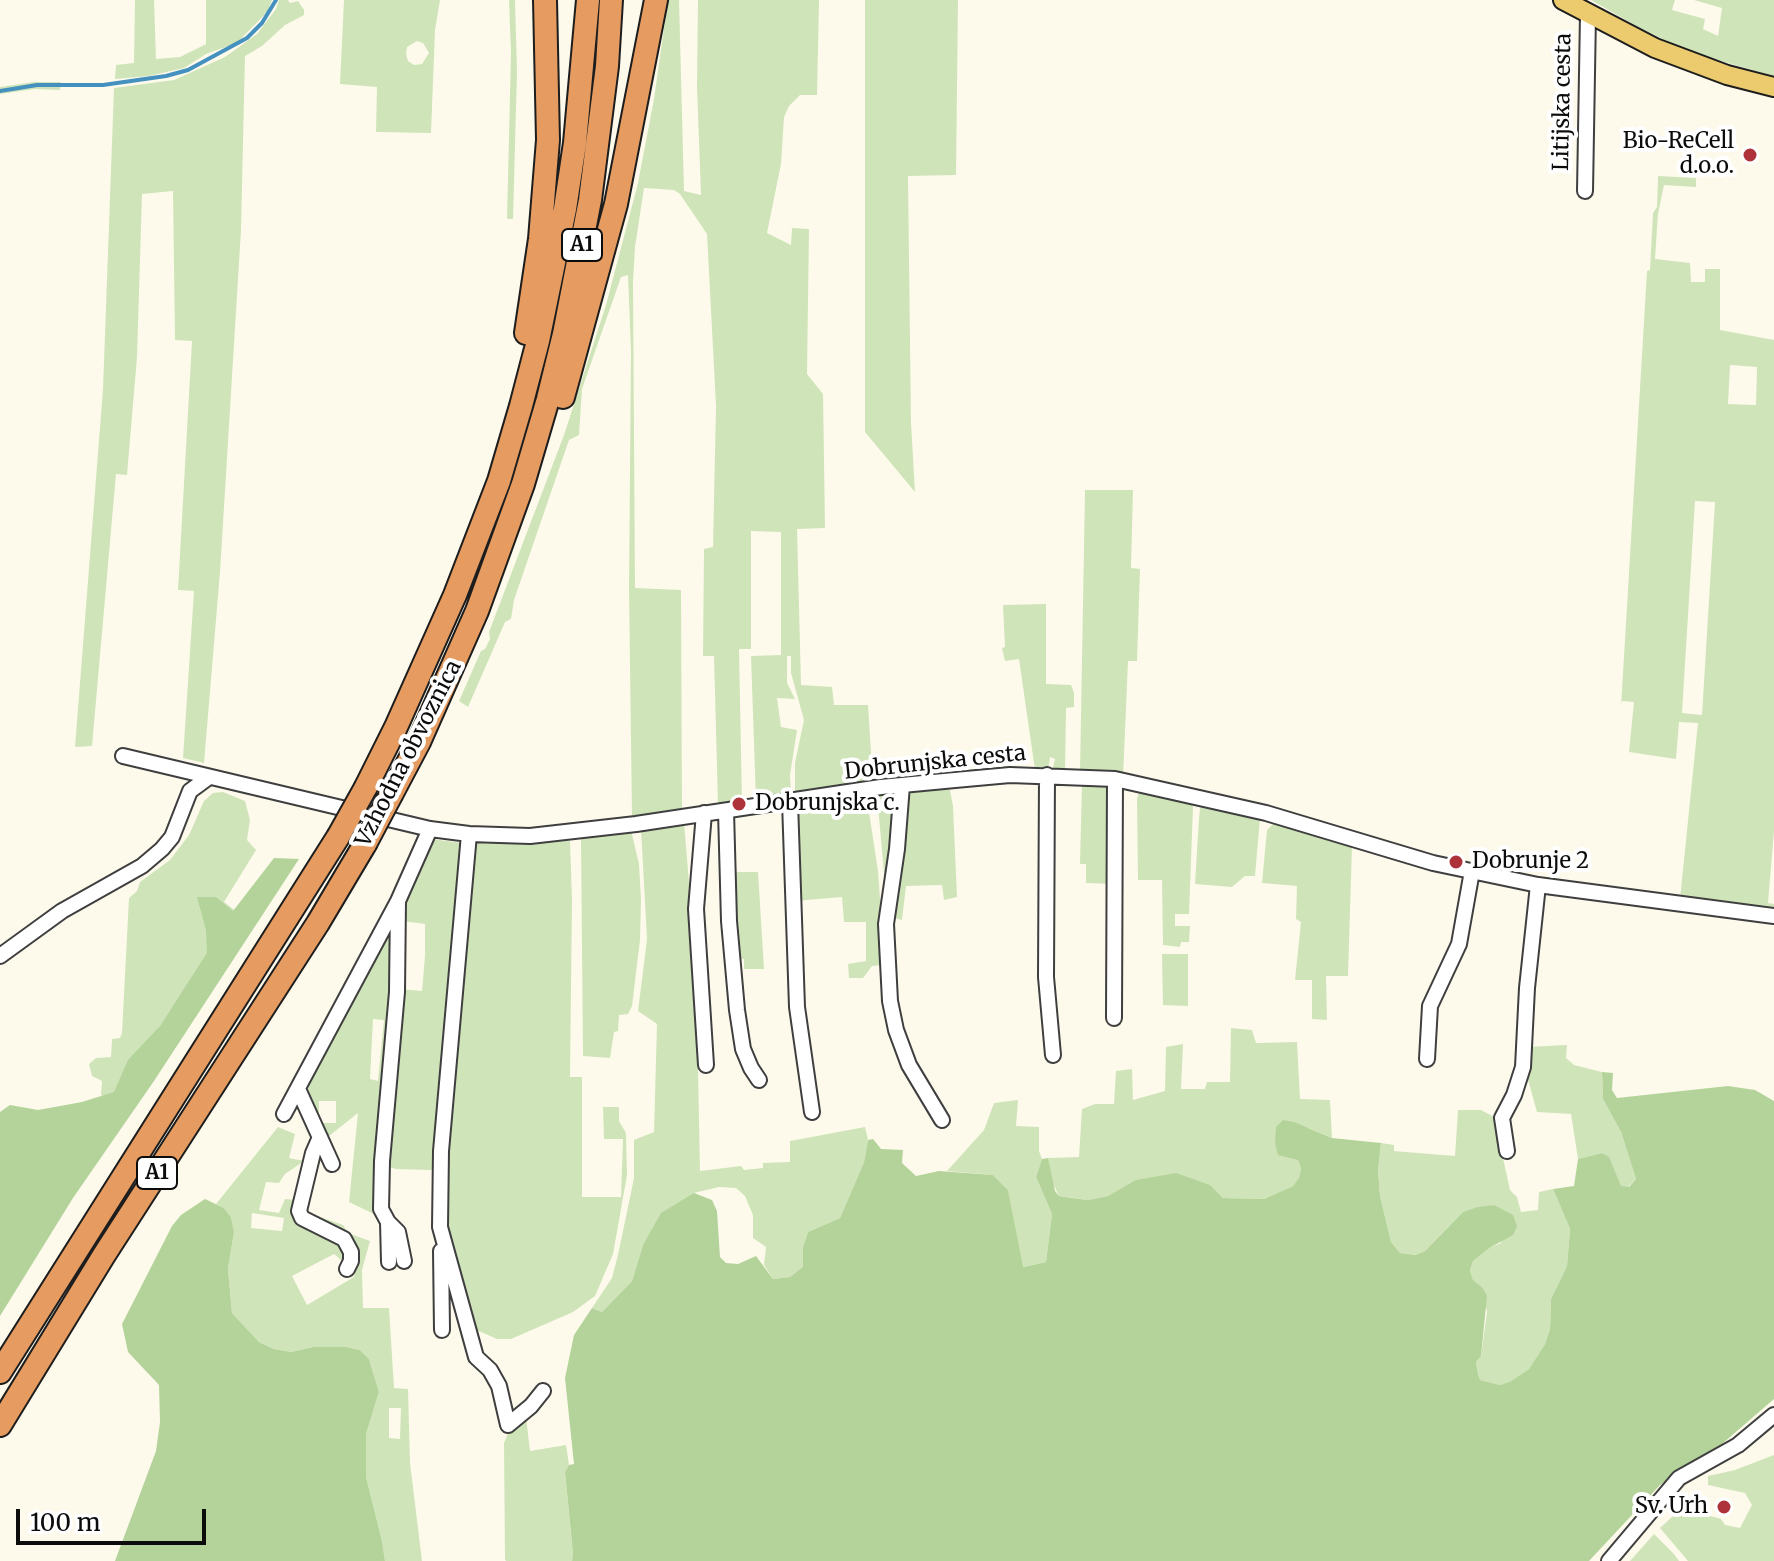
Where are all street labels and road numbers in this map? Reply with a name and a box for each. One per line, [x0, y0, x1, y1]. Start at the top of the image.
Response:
street label: Litijska cesta [1549, 33, 1577, 171]
road number: A1 [562, 229, 602, 261]
street label: Vzhodna obvoznica [351, 656, 467, 852]
street label: Dobrunjska cesta [843, 740, 1027, 786]
road number: A1 [137, 1157, 177, 1189]

